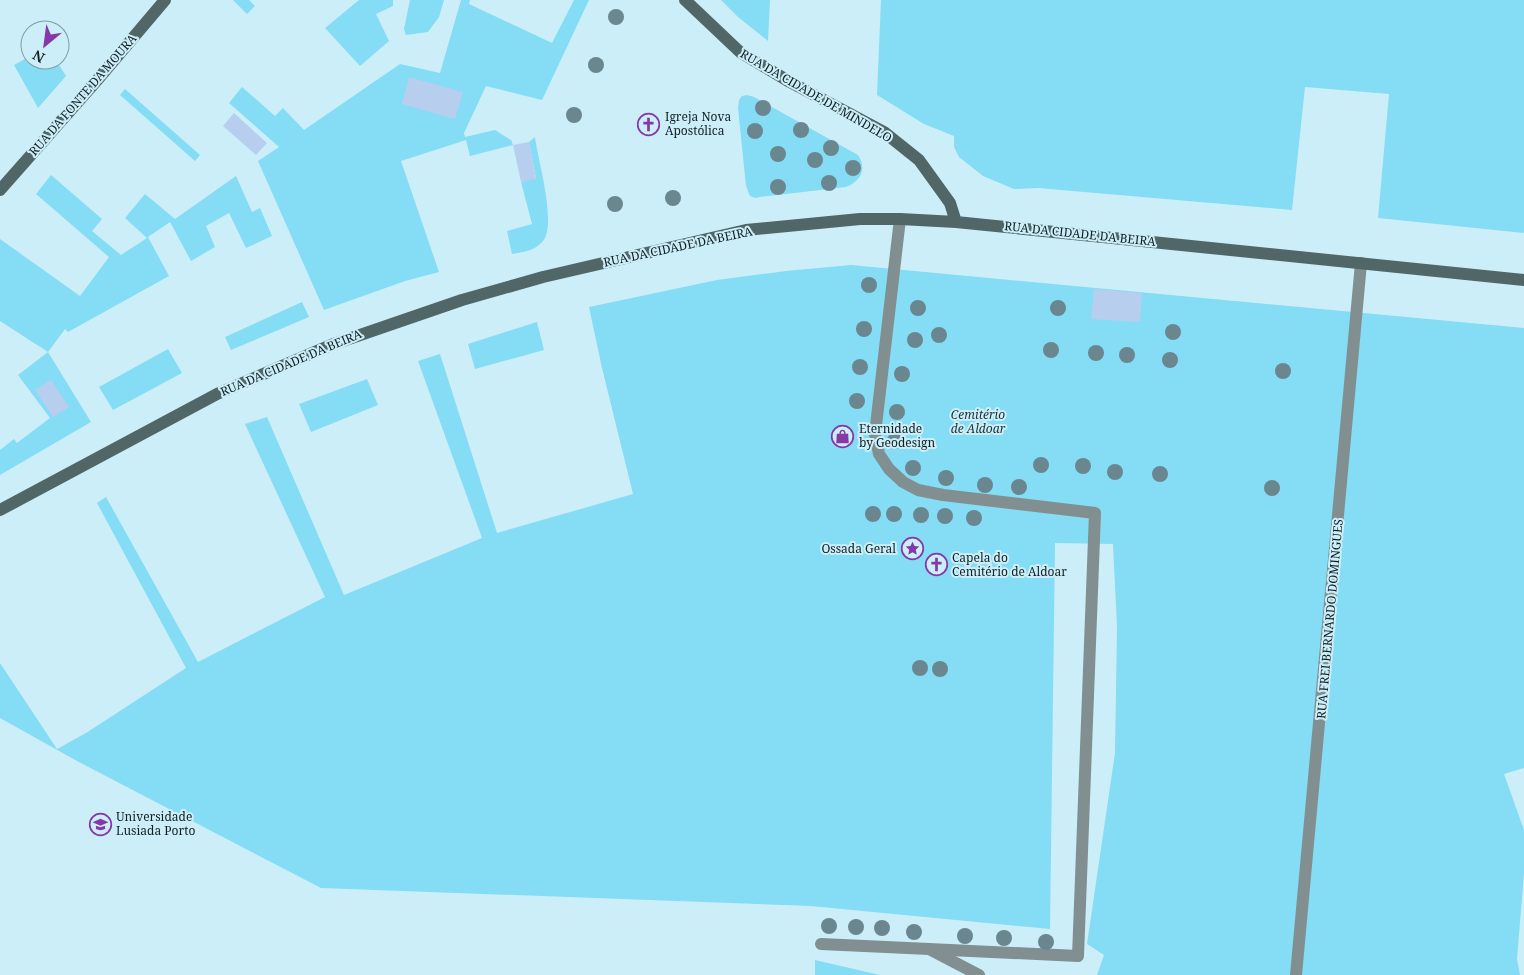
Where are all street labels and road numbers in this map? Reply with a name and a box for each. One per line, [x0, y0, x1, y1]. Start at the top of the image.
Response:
street label: RUA DA FONTE DA MOURA [26, 31, 140, 159]
street label: RUA DA CIDADE DE MINDELO [737, 45, 895, 146]
street label: RUA DA CIDADE DA BEIRA [1004, 217, 1157, 250]
street label: RUA DA CIDADE DA BEIRA [602, 222, 754, 271]
street label: RUA DA CIDADE DA BEIRA [218, 325, 365, 400]
street label: RUA FREI BERNARDO DOMINGUES [1312, 518, 1347, 720]

